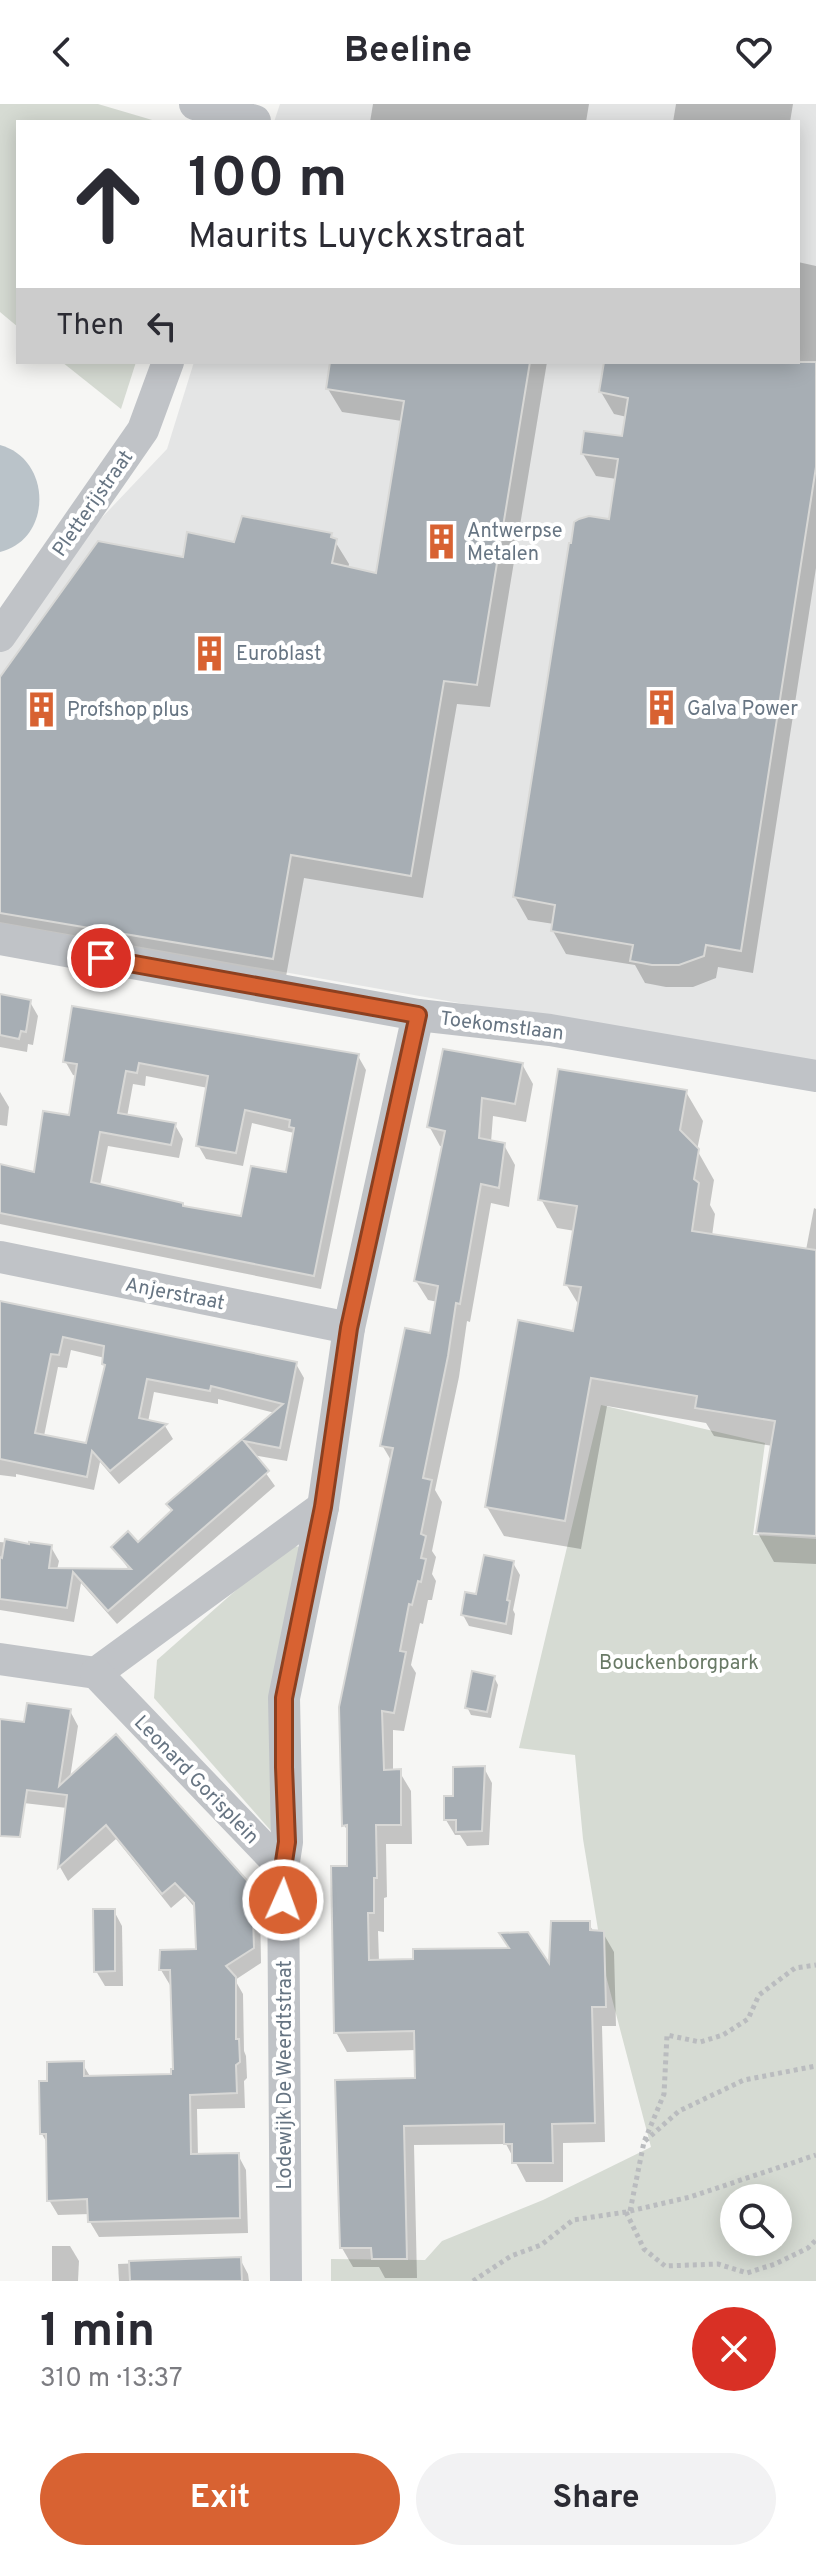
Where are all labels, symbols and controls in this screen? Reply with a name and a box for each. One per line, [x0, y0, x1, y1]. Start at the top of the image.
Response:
text: Beeline [344, 29, 472, 75]
icon: back [40, 30, 84, 74]
icon: heart [732, 30, 776, 74]
text: 100 m [188, 146, 347, 216]
icon: ahead [56, 152, 160, 256]
text: Maurits Luyckxstraat [188, 215, 526, 261]
icon: left [140, 304, 184, 348]
text: Then [56, 308, 124, 345]
street label: Pletterijstraat [47, 446, 140, 562]
place label: Antwerpse Metalen [467, 519, 563, 568]
building icon: Antwerpse Metalen [422, 522, 460, 560]
building icon: Euroblast [191, 634, 229, 672]
place label: Euroblast [236, 642, 322, 668]
building icon: Galva Power [642, 689, 680, 727]
building icon: Profshop plus [22, 690, 60, 728]
place label: Galva Power [687, 697, 798, 723]
place label: Profshop plus [67, 698, 189, 724]
pin [67, 924, 135, 992]
icon: arrive [79, 936, 123, 980]
street label: Toekomstlaan [438, 1007, 565, 1047]
street label: Anjerstraat [123, 1273, 227, 1317]
park label: Bouckenborgpark [599, 1651, 759, 1677]
street label: Leonard Gorisplein [127, 1710, 264, 1850]
position arrow [241, 1858, 325, 1942]
street label: Lodewijk De Weerdtstraat [273, 1960, 299, 2190]
map controls [720, 2184, 792, 2256]
button: search [720, 2184, 792, 2256]
text: 1 min [40, 2303, 155, 2363]
button: close [692, 2307, 776, 2391]
text: 310 m · 13:37 [40, 2363, 183, 2396]
button: Exit [40, 2453, 400, 2545]
button: Share [416, 2453, 776, 2545]

